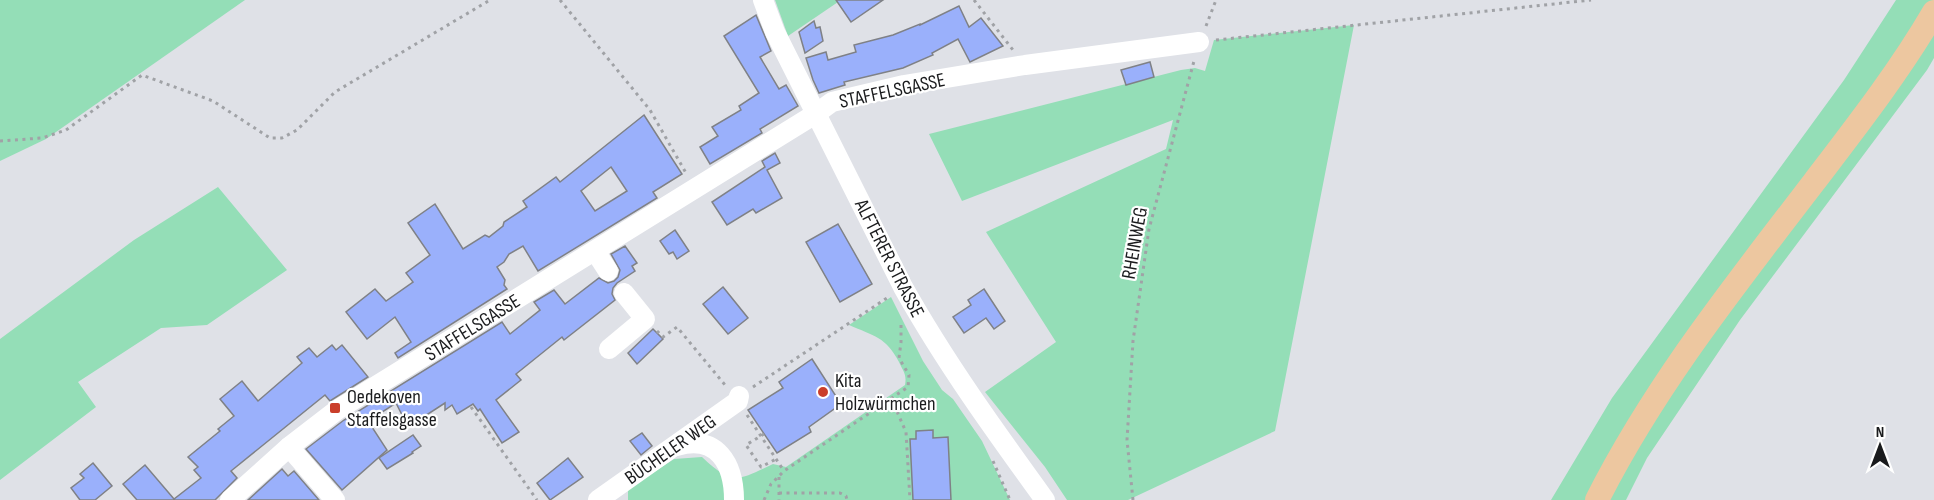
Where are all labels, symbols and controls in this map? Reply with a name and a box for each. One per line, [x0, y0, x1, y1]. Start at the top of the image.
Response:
street label: STAFFELSGASSE [837, 68, 947, 114]
street label: ALFTERER STRASSE [849, 194, 929, 322]
street label: RHEINWEG [1117, 205, 1153, 281]
street label: STAFFELSGASSE [420, 289, 525, 367]
place label: Kita Holzwürmchen [835, 369, 936, 416]
place label: Oedekoven Staffelsgasse [347, 385, 437, 432]
marker: Kita Holzwürmchen [816, 385, 830, 399]
marker: Oedekoven Staffelsgasse [328, 401, 342, 415]
street label: BÜCHELER WEG [620, 410, 721, 490]
north arrow [1850, 416, 1910, 476]
text: N [1876, 423, 1884, 442]

